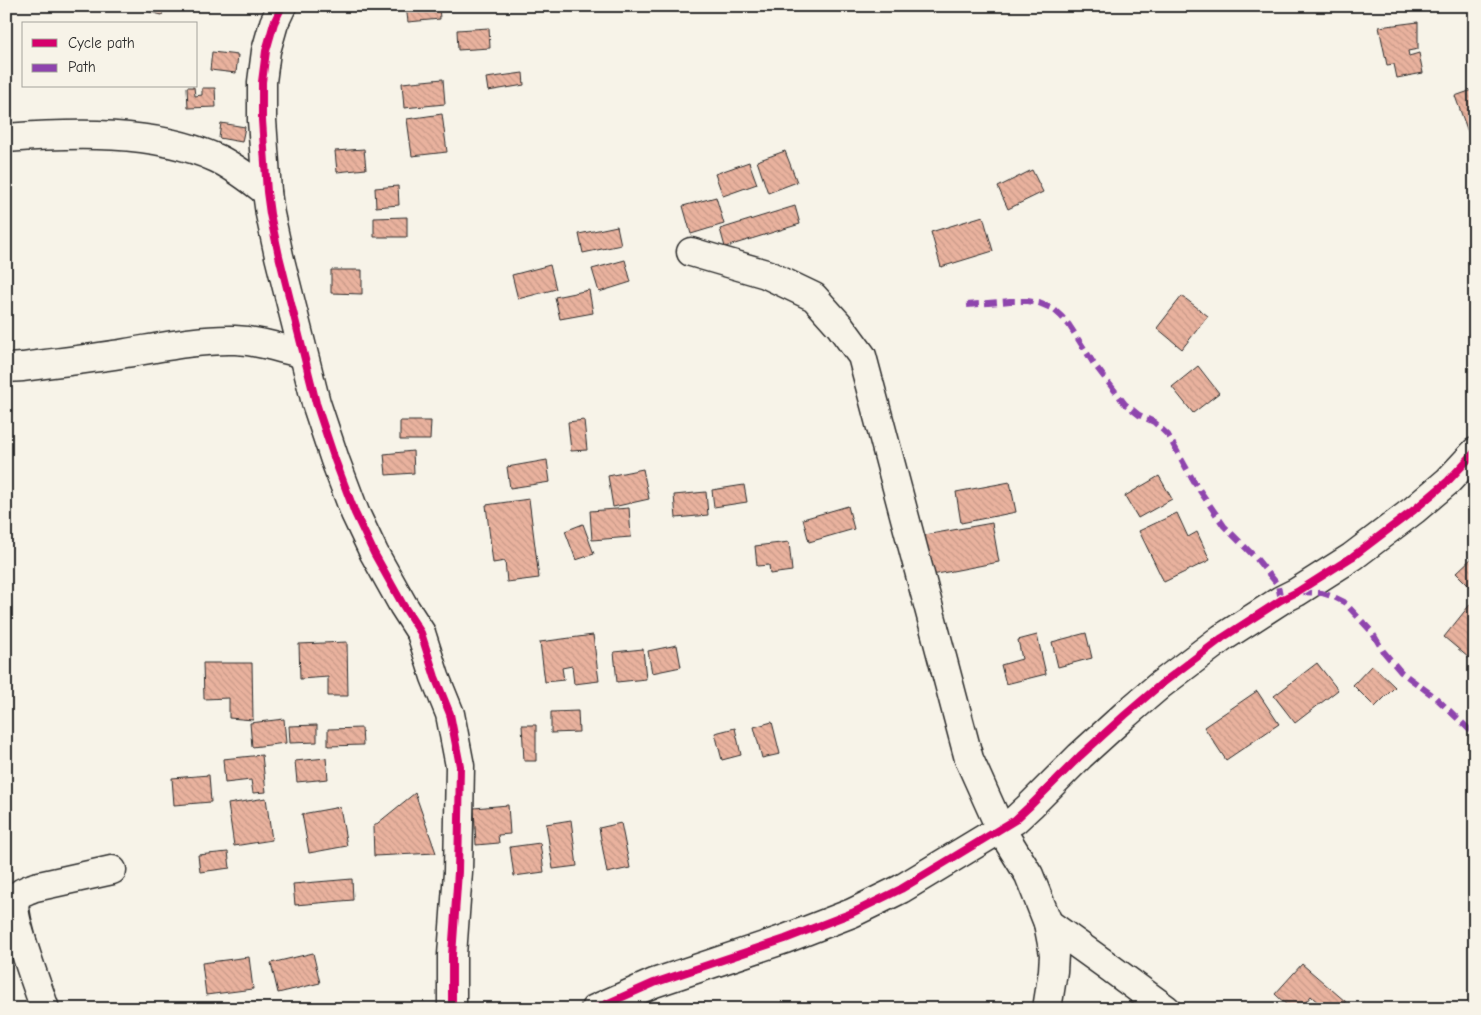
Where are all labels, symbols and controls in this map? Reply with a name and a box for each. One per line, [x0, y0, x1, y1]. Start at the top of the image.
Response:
legend [22, 22, 198, 88]
text: Cycle path [68, 34, 135, 52]
text: Path [68, 58, 96, 76]

